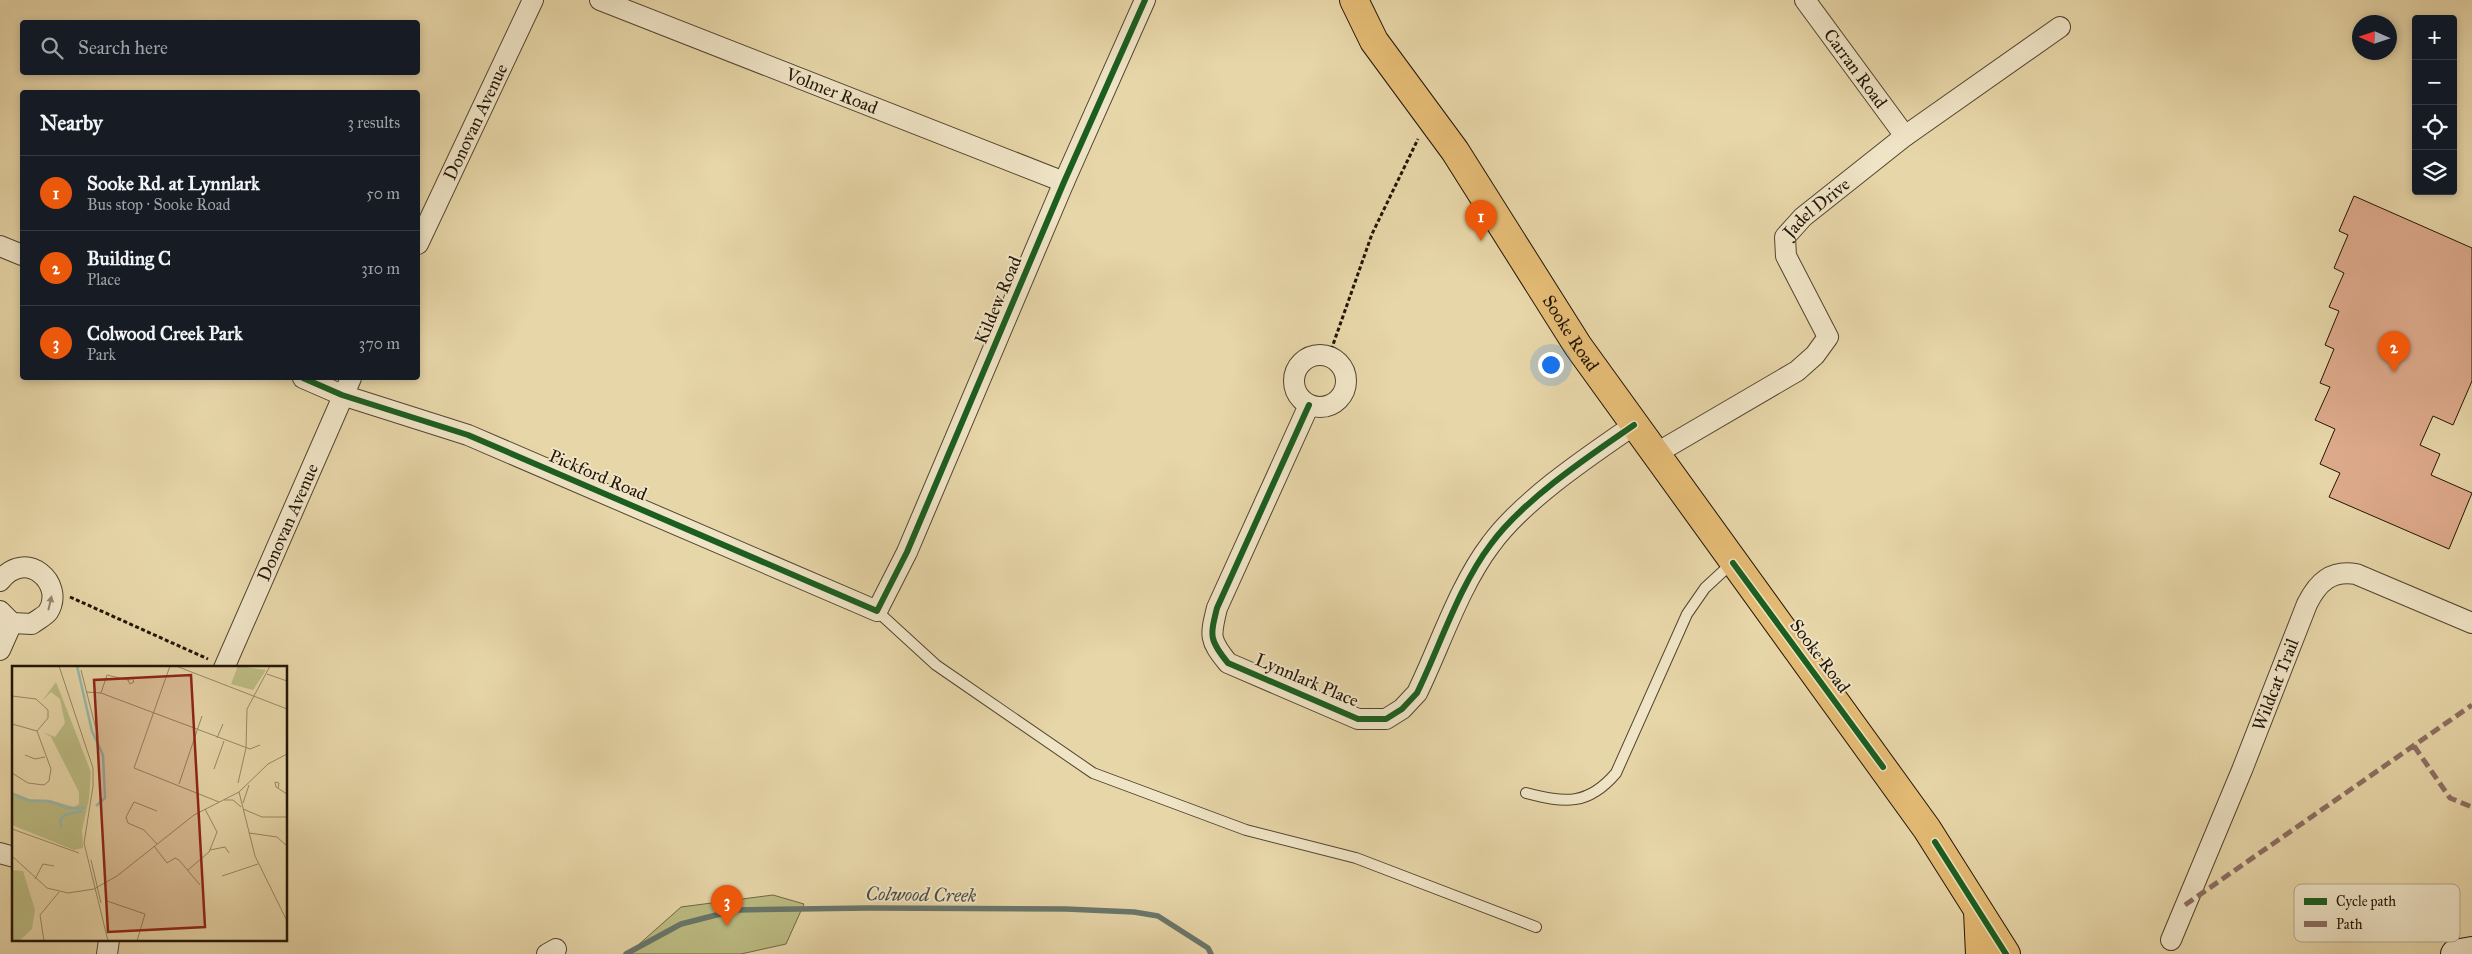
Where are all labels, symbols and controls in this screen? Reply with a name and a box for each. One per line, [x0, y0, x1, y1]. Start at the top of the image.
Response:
north arrow [2352, 15, 2397, 60]
map controls [2412, 15, 2457, 195]
button: + [2412, 15, 2457, 60]
search box [20, 20, 420, 75]
street label: Carran Road [1819, 24, 1892, 112]
icon: search [38, 34, 66, 62]
text: Search here [78, 36, 168, 59]
street label: Donovan Avenue [439, 60, 512, 184]
button: − [2412, 60, 2457, 105]
street label: Volmer Road [782, 63, 881, 119]
button: locate [2412, 105, 2457, 150]
text: Nearby [40, 110, 103, 136]
text: 3 results [347, 113, 400, 132]
button: layers [2412, 150, 2457, 195]
text: Sooke Rd. at Lynnlark [87, 172, 260, 195]
street label: Jadel Drive [1777, 173, 1854, 245]
text: 1 [53, 184, 59, 203]
text: 50 m [366, 184, 400, 203]
text: Bus stop · Sooke Road [87, 195, 230, 214]
pin: 1 [1465, 200, 1497, 241]
text: Building C [87, 247, 171, 270]
street label: Kildew Road [970, 253, 1026, 347]
text: 2 [52, 259, 60, 278]
text: 310 m [361, 259, 400, 278]
text: Place [87, 270, 121, 289]
street label: Sooke Road [1538, 291, 1604, 376]
text: Colwood Creek Park [87, 322, 243, 345]
pin: 2 [2378, 331, 2410, 372]
text: 3 [53, 334, 59, 353]
text: 370 m [359, 334, 400, 353]
text: Park [87, 345, 116, 364]
your location [1538, 352, 1564, 378]
street label: Pickford Road [546, 445, 650, 505]
street label: Donovan Avenue [252, 460, 323, 585]
one-way arrow [46, 595, 54, 611]
street label: Sooke Road [1785, 615, 1855, 697]
street label: Wildcat Trail [2247, 635, 2304, 734]
street label: Lynnlark Place [1252, 648, 1362, 712]
inset map [12, 666, 288, 942]
water label: Colwood Creek [865, 882, 977, 907]
legend [2294, 884, 2460, 942]
pin: 3 [711, 885, 743, 926]
text: Cycle path [2336, 893, 2396, 910]
text: Path [2336, 916, 2363, 933]

